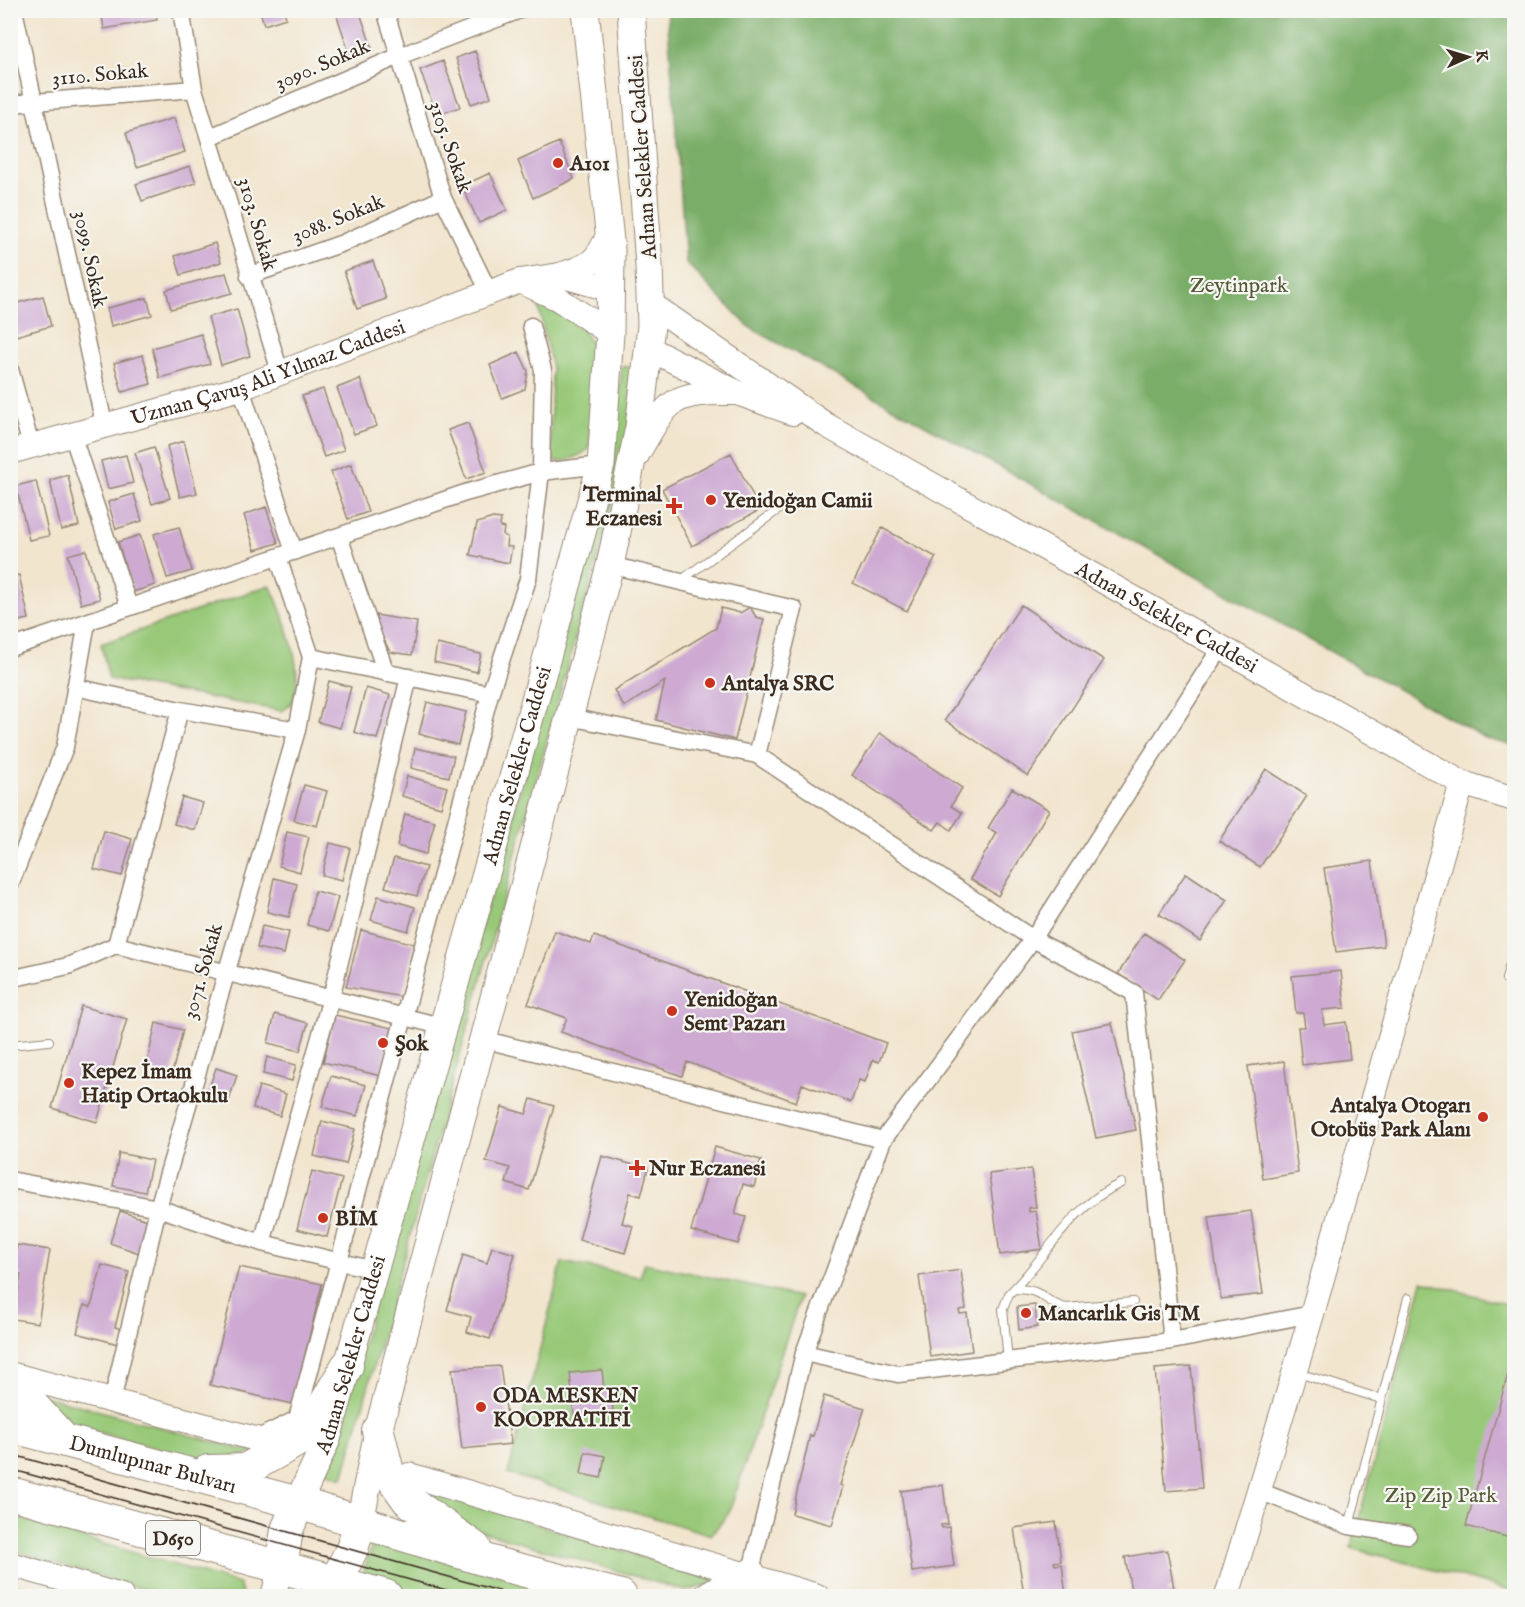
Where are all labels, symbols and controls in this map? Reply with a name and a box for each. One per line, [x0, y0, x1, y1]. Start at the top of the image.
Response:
north arrow [1438, 27, 1498, 87]
street label: 3090. Sokak [271, 33, 375, 97]
text: K [1471, 50, 1491, 64]
street label: Adnan Selekler Caddesi [623, 54, 664, 261]
street label: 3110. Sokak [51, 58, 150, 93]
street label: 3105. Sokak [421, 98, 478, 198]
place label: A101 [569, 151, 610, 178]
marker: A101 [551, 156, 565, 170]
street label: 3103. Sokak [230, 174, 283, 275]
street label: 3088. Sokak [288, 188, 389, 250]
street label: 3099. Sokak [66, 208, 113, 311]
park label: Zeytinpark [1190, 273, 1289, 300]
street label: Uzman Çavuş Ali Yılmaz Caddesi [128, 314, 409, 433]
place label: Terminal Eczanesi [582, 482, 663, 533]
place label: Yenidoğan Camii [723, 488, 873, 515]
marker: Yenidoğan Camii [704, 493, 718, 507]
marker: Terminal Eczanesi [667, 499, 681, 513]
street label: Adnan Selekler Caddesi [1069, 556, 1262, 680]
street label: Adnan Selekler Caddesi [477, 663, 559, 869]
place label: Antalya SRC [721, 671, 834, 698]
marker: Antalya SRC [703, 676, 717, 690]
street label: 3071. Sokak [177, 920, 230, 1022]
place label: Yenidoğan Semt Pazarı [684, 987, 786, 1038]
marker: Yenidoğan Semt Pazarı [665, 1004, 679, 1018]
place label: Şok [395, 1031, 429, 1058]
marker: Şok [376, 1036, 390, 1050]
place label: Kepez İmam Hatip Ortaokulu [81, 1058, 228, 1110]
marker: Kepez İmam Hatip Ortaokulu [62, 1076, 76, 1090]
place label: Antalya Otogarı Otobüs Park Alanı [1311, 1093, 1471, 1144]
marker: Antalya Otogarı Otobüs Park Alanı [1476, 1110, 1490, 1124]
place label: Nur Eczanesi [648, 1156, 766, 1183]
marker: Nur Eczanesi [630, 1161, 644, 1175]
place label: BİM [335, 1205, 378, 1233]
marker: BİM [316, 1211, 330, 1225]
street label: Adnan Selekler Caddesi [310, 1253, 393, 1460]
place label: Mancarlık Gis TM [1038, 1301, 1201, 1328]
marker: Mancarlık Gis TM [1019, 1306, 1033, 1320]
place label: ODA MESKEN KOOPRATİFİ [493, 1383, 638, 1434]
marker: ODA MESKEN KOOPRATİFİ [474, 1400, 488, 1414]
street label: Dumlupınar Bulvarı [66, 1430, 239, 1501]
park label: Zip Zip Park [1385, 1483, 1498, 1510]
road number: D650 [146, 1521, 200, 1555]

